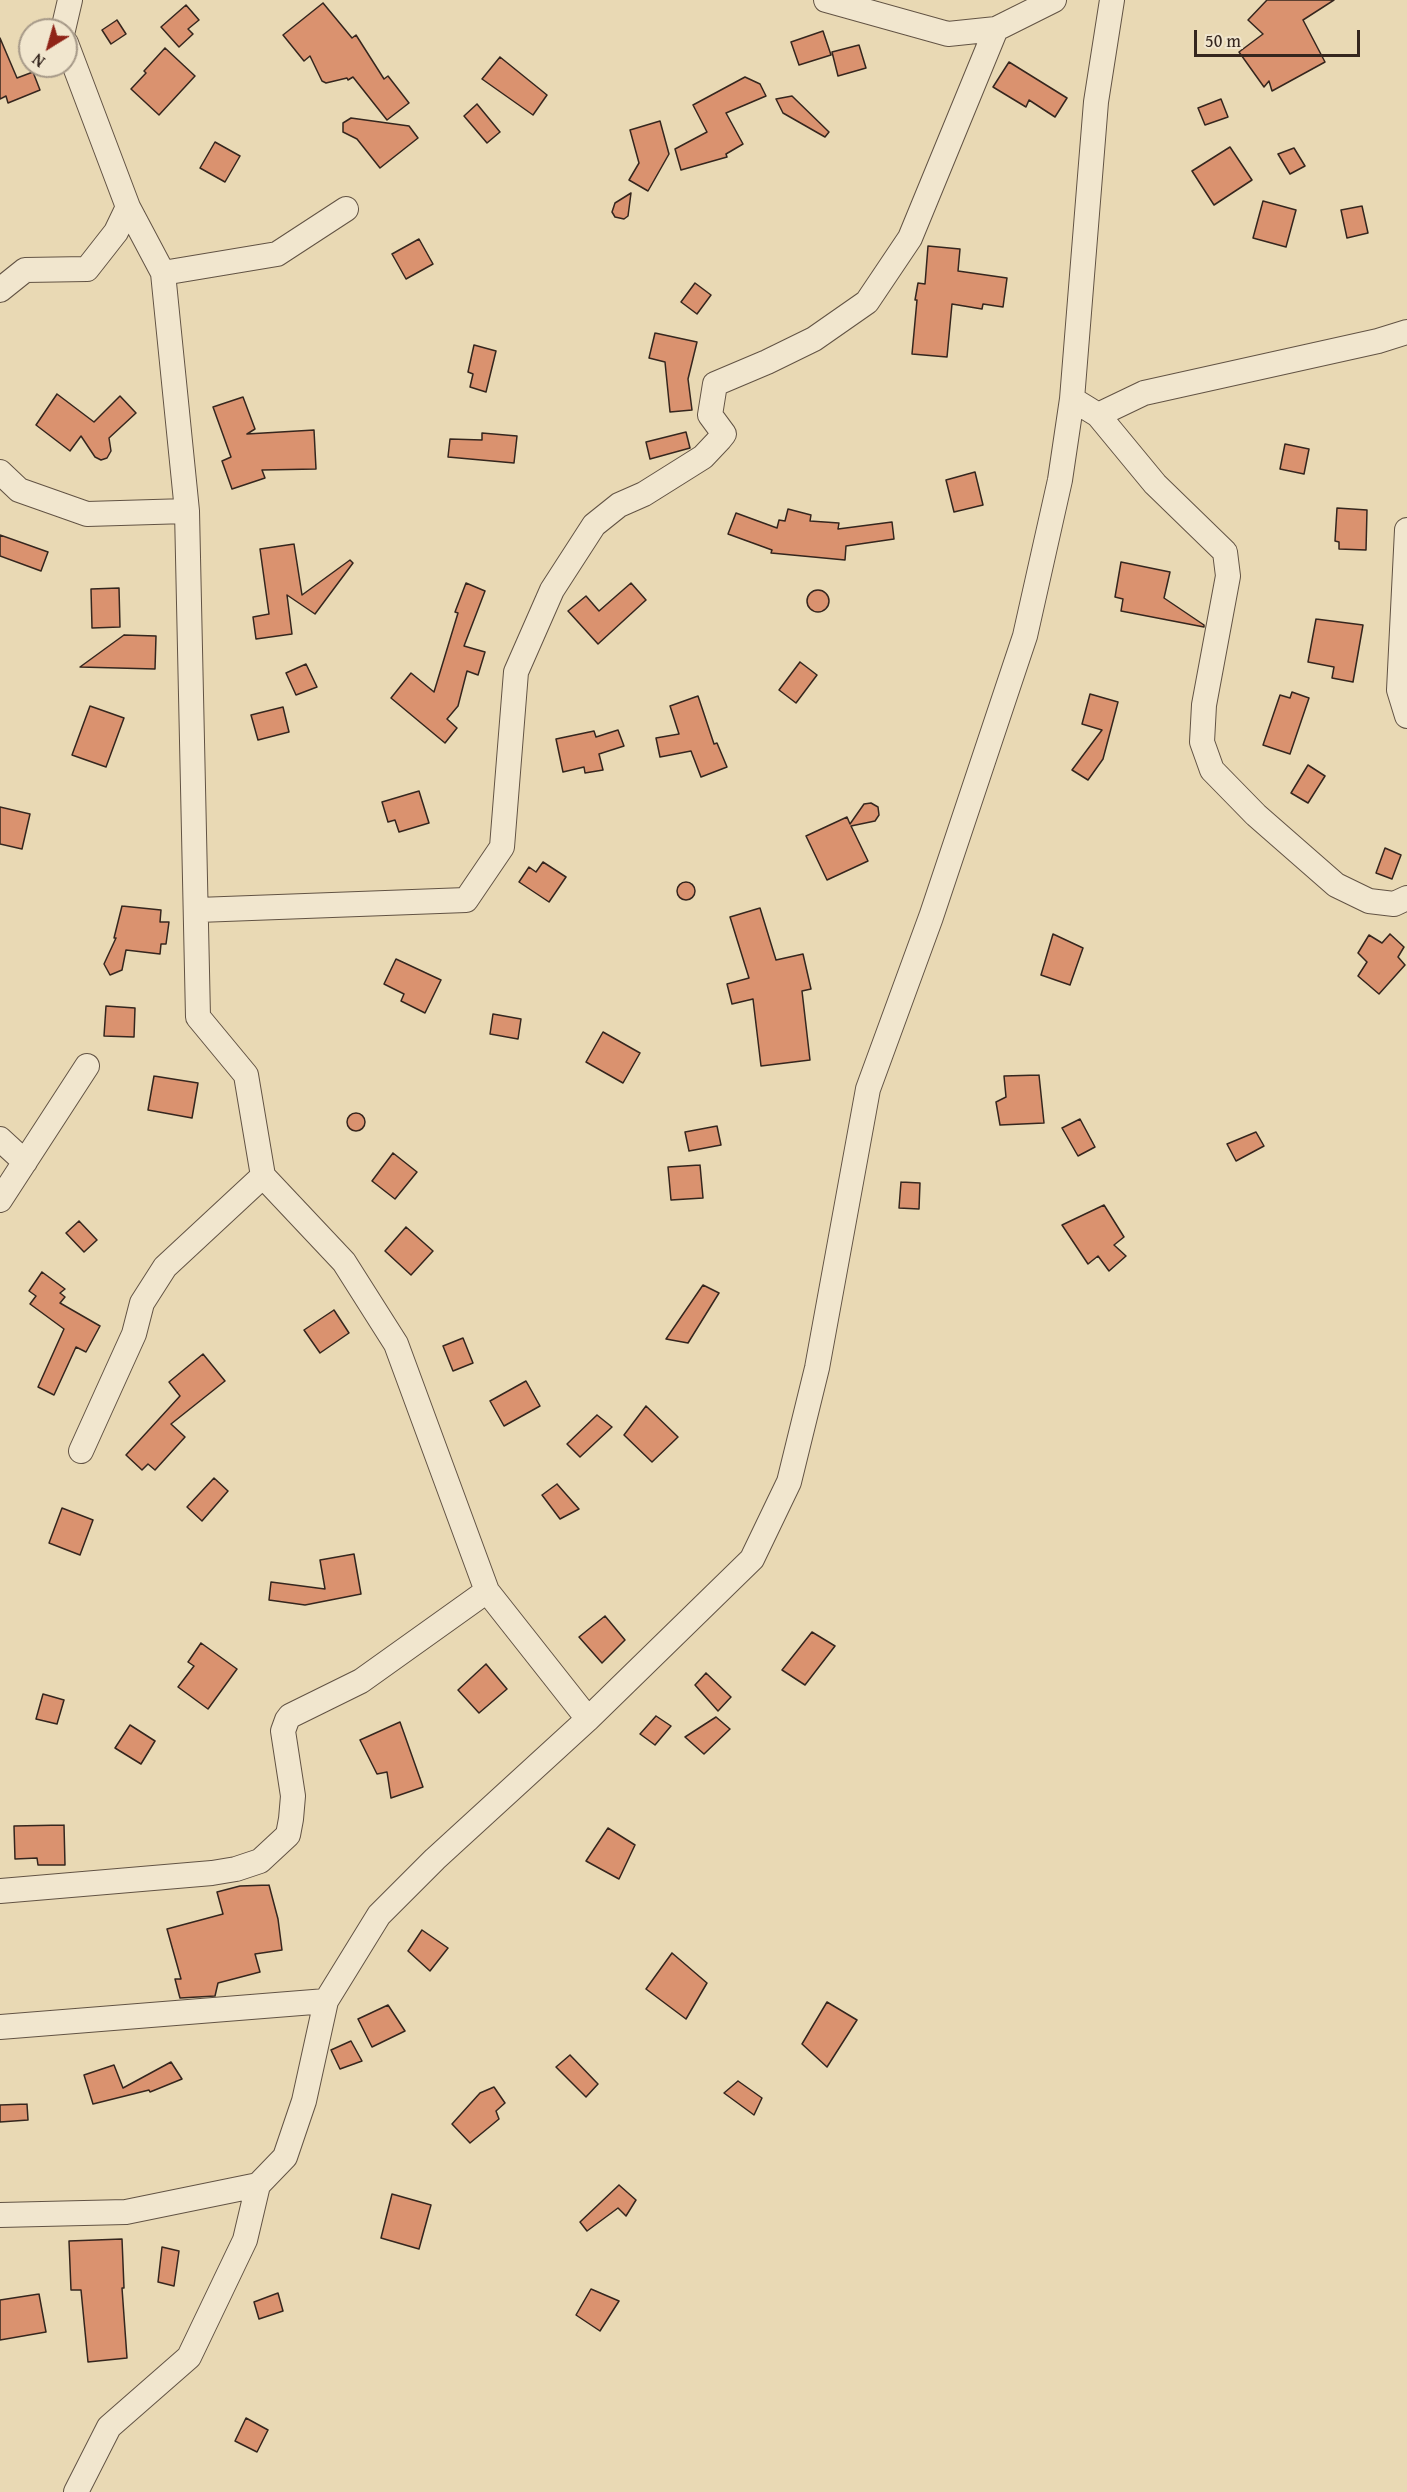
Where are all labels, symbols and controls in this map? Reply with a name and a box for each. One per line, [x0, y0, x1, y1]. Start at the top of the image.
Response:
north arrow [18, 18, 78, 78]
scale bar [1197, 18, 1364, 56]
text: 50 m [1205, 27, 1241, 54]
text: N [27, 48, 50, 74]

